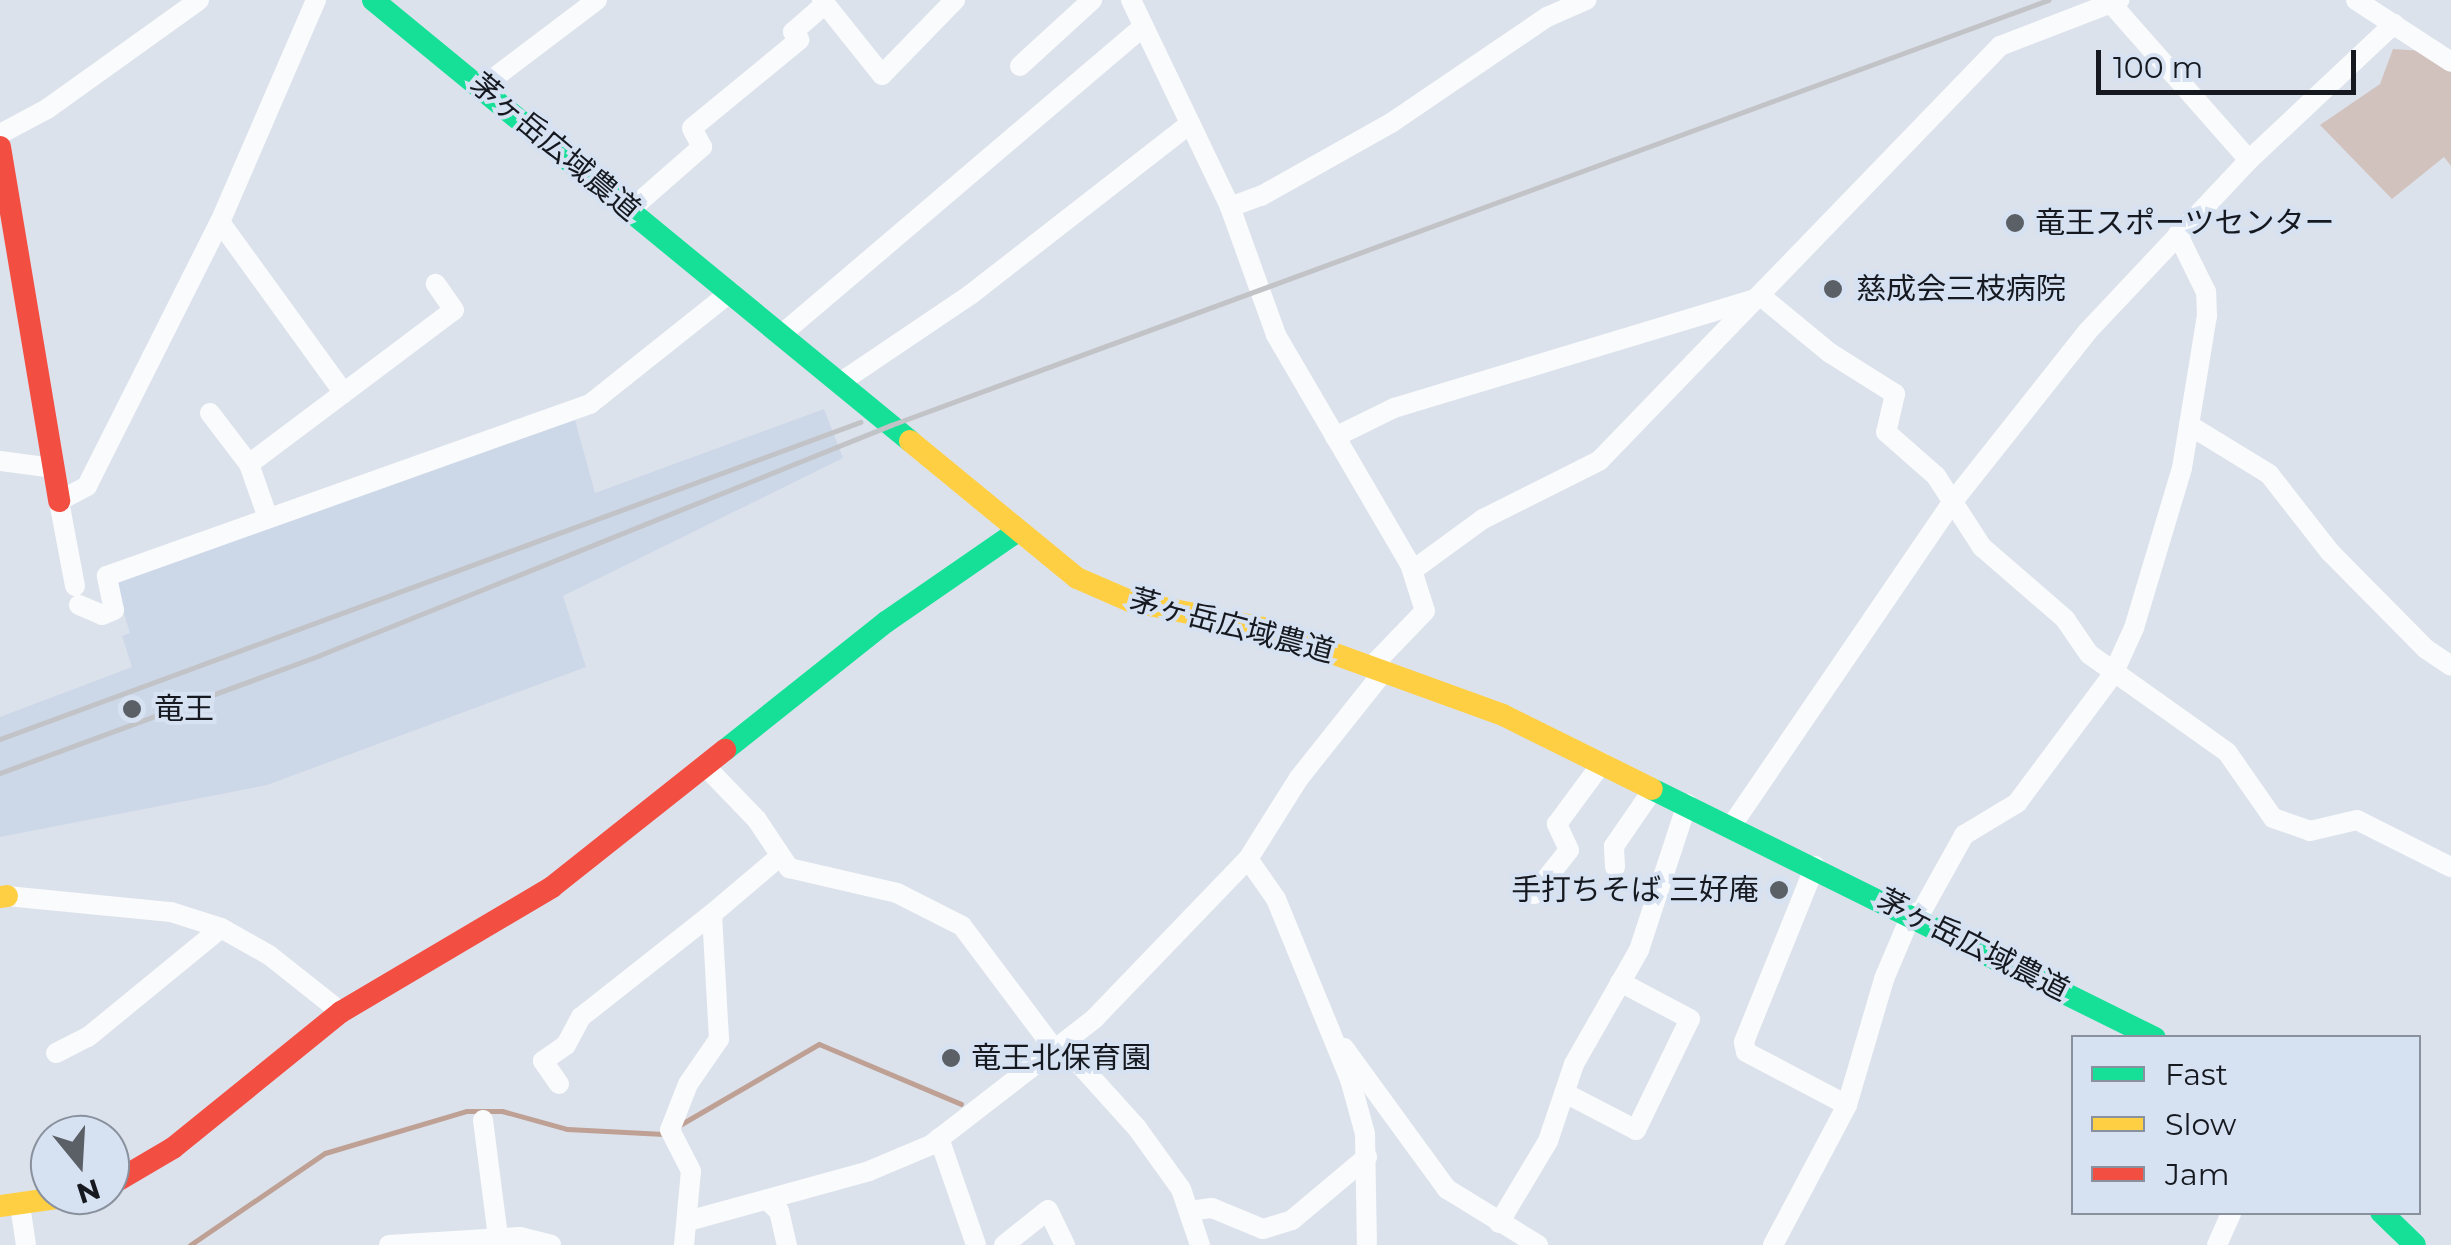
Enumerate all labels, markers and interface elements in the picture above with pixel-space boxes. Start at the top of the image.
scale bar [2101,30,2361,92]
text: 100 m [2113,49,2203,86]
street label: 茅ヶ岳広域農道 [463,66,647,228]
place label: 竜王スポーツセンター [2035,205,2335,241]
marker: 竜王スポーツセンター [2004,212,2026,234]
place label: 慈成会三枝病院 [1856,271,2066,307]
marker: 慈成会三枝病院 [1820,276,1846,302]
street label: 茅ヶ岳広域農道 [1126,581,1338,671]
place label: 竜王 [154,691,214,727]
marker: 竜王 [119,696,145,722]
place label: 手打ちそば 三好庵 [1511,872,1759,908]
marker: 手打ちそば 三好庵 [1768,879,1790,901]
street label: 茅ヶ岳広域農道 [1871,881,2075,1009]
legend [2071,1035,2421,1215]
place label: 竜王北保育園 [971,1040,1151,1076]
marker: 竜王北保育園 [940,1047,962,1069]
text: Fast [2165,1056,2228,1093]
text: Slow [2165,1106,2236,1143]
north arrow [30,1115,130,1215]
text: Jam [2165,1156,2230,1193]
text: N [73,1172,105,1211]

